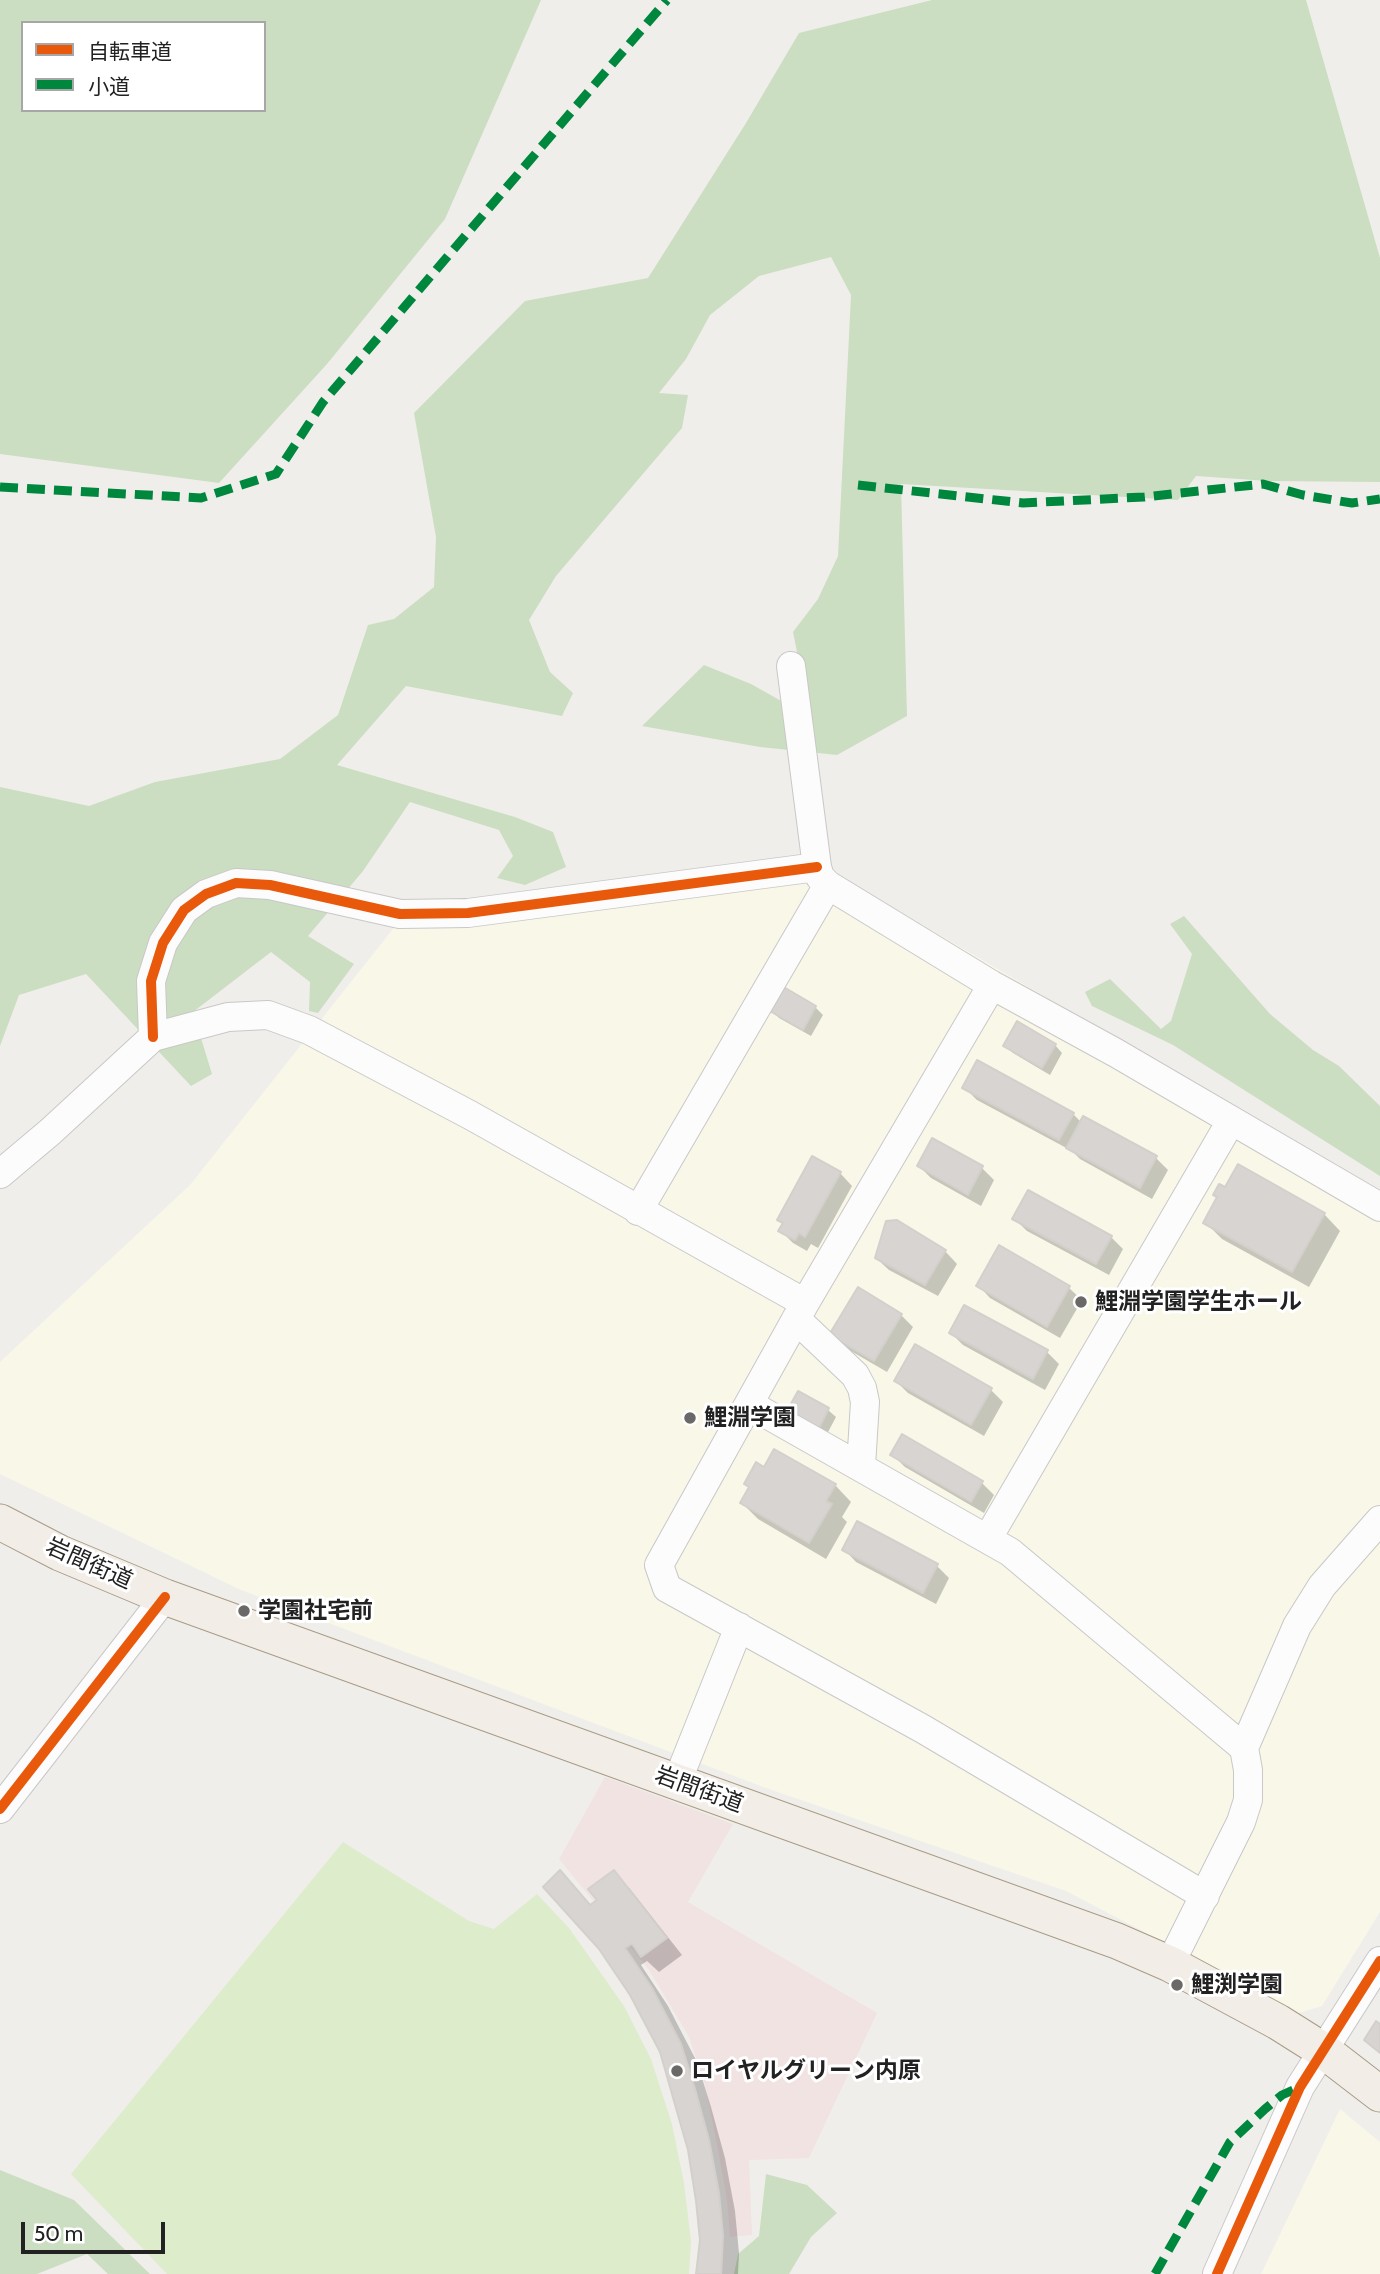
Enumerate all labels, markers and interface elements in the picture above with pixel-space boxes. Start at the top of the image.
legend [21,21,266,112]
text: 自転車道 [88,39,172,64]
text: 小道 [88,74,130,99]
place label: 鯉淵学園学生ホール [1095,1288,1302,1316]
marker: 鯉淵学園学生ホール [1073,1294,1089,1310]
place label: 鯉淵学園 [704,1404,796,1432]
marker: 鯉淵学園 [682,1410,698,1426]
street label: 岩間街道 [41,1533,137,1595]
place label: 学園社宅前 [258,1597,373,1625]
marker: 学園社宅前 [236,1603,252,1619]
street label: 岩間街道 [651,1761,747,1819]
place label: 鯉渕学園 [1191,1971,1283,1999]
marker: 鯉渕学園 [1169,1977,1185,1993]
place label: ロイヤルグリーン内原 [691,2057,921,2085]
marker: ロイヤルグリーン内原 [669,2063,685,2079]
scale bar [24,2208,168,2252]
text: 50 m [34,2221,83,2246]

